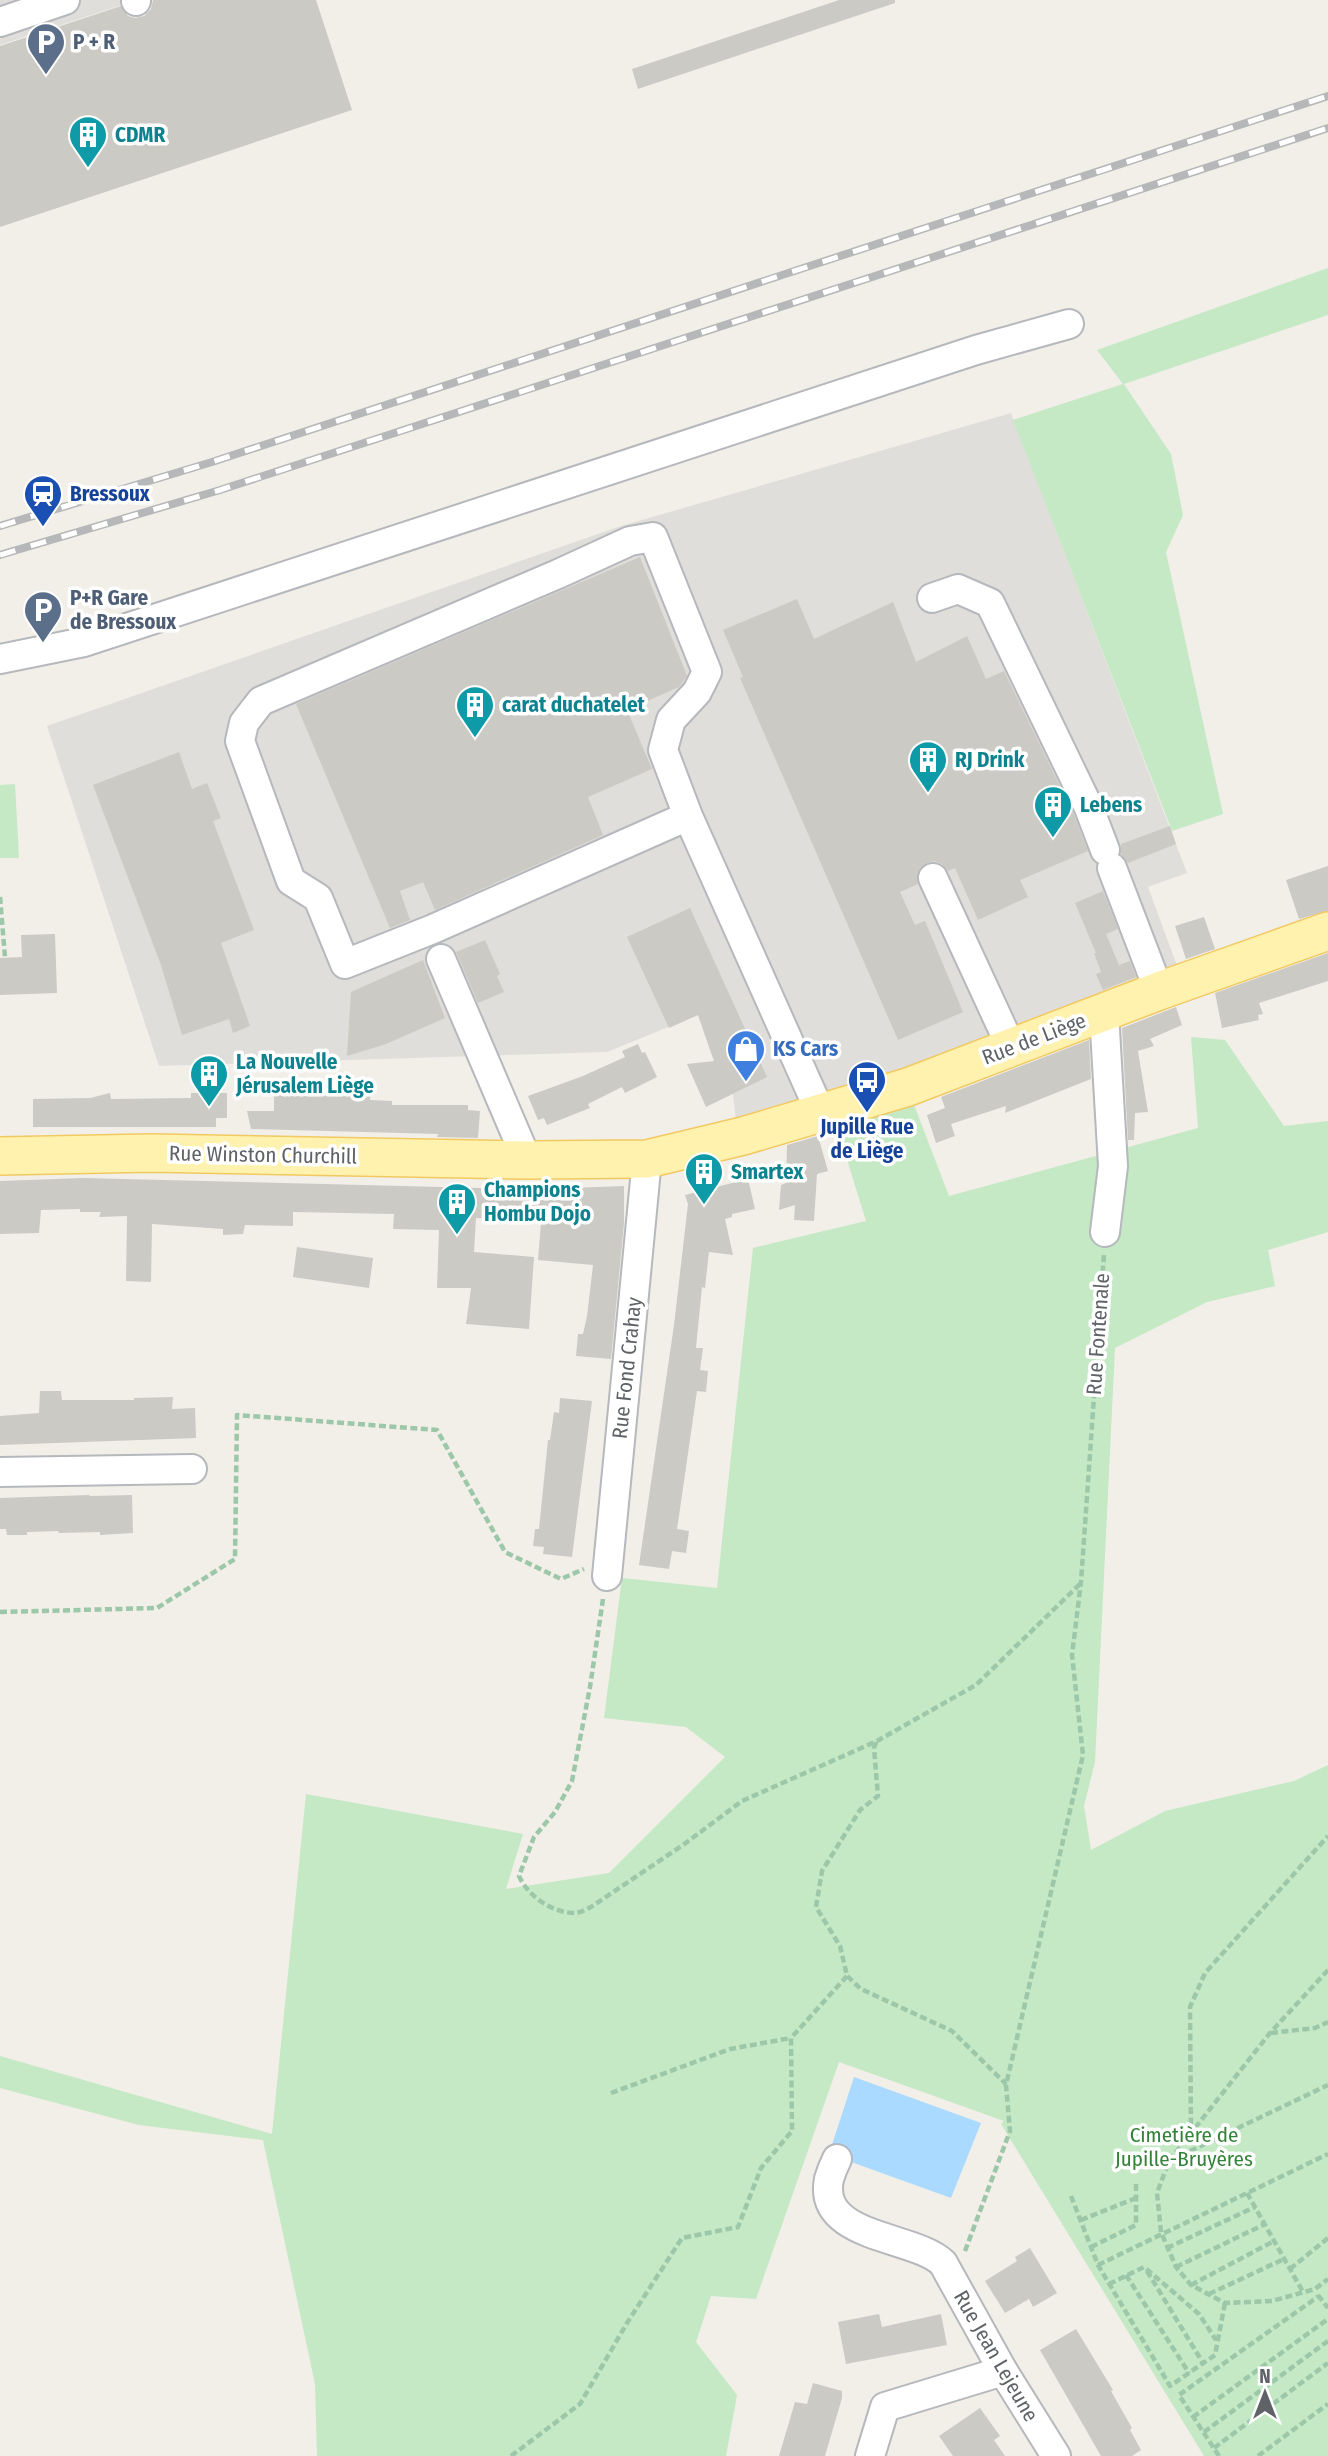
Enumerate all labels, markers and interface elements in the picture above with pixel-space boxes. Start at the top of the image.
parking icon: P + R [25,21,67,76]
place label: P + R [73,29,115,55]
building icon: CDMR [67,114,109,169]
place label: CDMR [115,122,165,148]
station icon: Bressoux [22,473,64,528]
place label: Bressoux [70,481,151,507]
place label: P+R Gare de Bressoux [70,585,177,635]
parking icon: P+R Gare de Bressoux [22,589,64,644]
building icon: carat duchatelet [454,684,496,739]
place label: carat duchatelet [502,692,646,718]
building icon: RJ Drink [907,739,949,794]
place label: RJ Drink [955,747,1025,773]
building icon: Lebens [1032,784,1074,839]
place label: Lebens [1080,792,1142,818]
street label: Rue de Liège [978,1007,1090,1071]
shop icon: KS Cars [725,1028,767,1083]
place label: KS Cars [773,1036,838,1062]
place label: La Nouvelle Jérusalem Liège [235,1049,374,1099]
building icon: La Nouvelle Jérusalem Liège [188,1053,230,1108]
bus stop icon: Jupille Rue de Liège [846,1059,888,1114]
place label: Jupille Rue de Liège [819,1114,914,1164]
street label: Rue Winston Churchill [169,1140,358,1170]
building icon: Smartex [683,1151,725,1206]
place label: Smartex [731,1159,804,1185]
place label: Champions Hombu Dojo [484,1177,591,1227]
building icon: Champions Hombu Dojo [436,1181,478,1236]
street label: Rue Fontenale [1081,1272,1115,1396]
street label: Rue Fond Crahay [607,1295,647,1440]
park label: Cimetière de Jupille-Bruyères [1115,2122,1253,2172]
street label: Rue Jean Lejeune [948,2286,1044,2426]
north arrow [1230,2358,1300,2428]
text: N [1259,2365,1271,2388]

